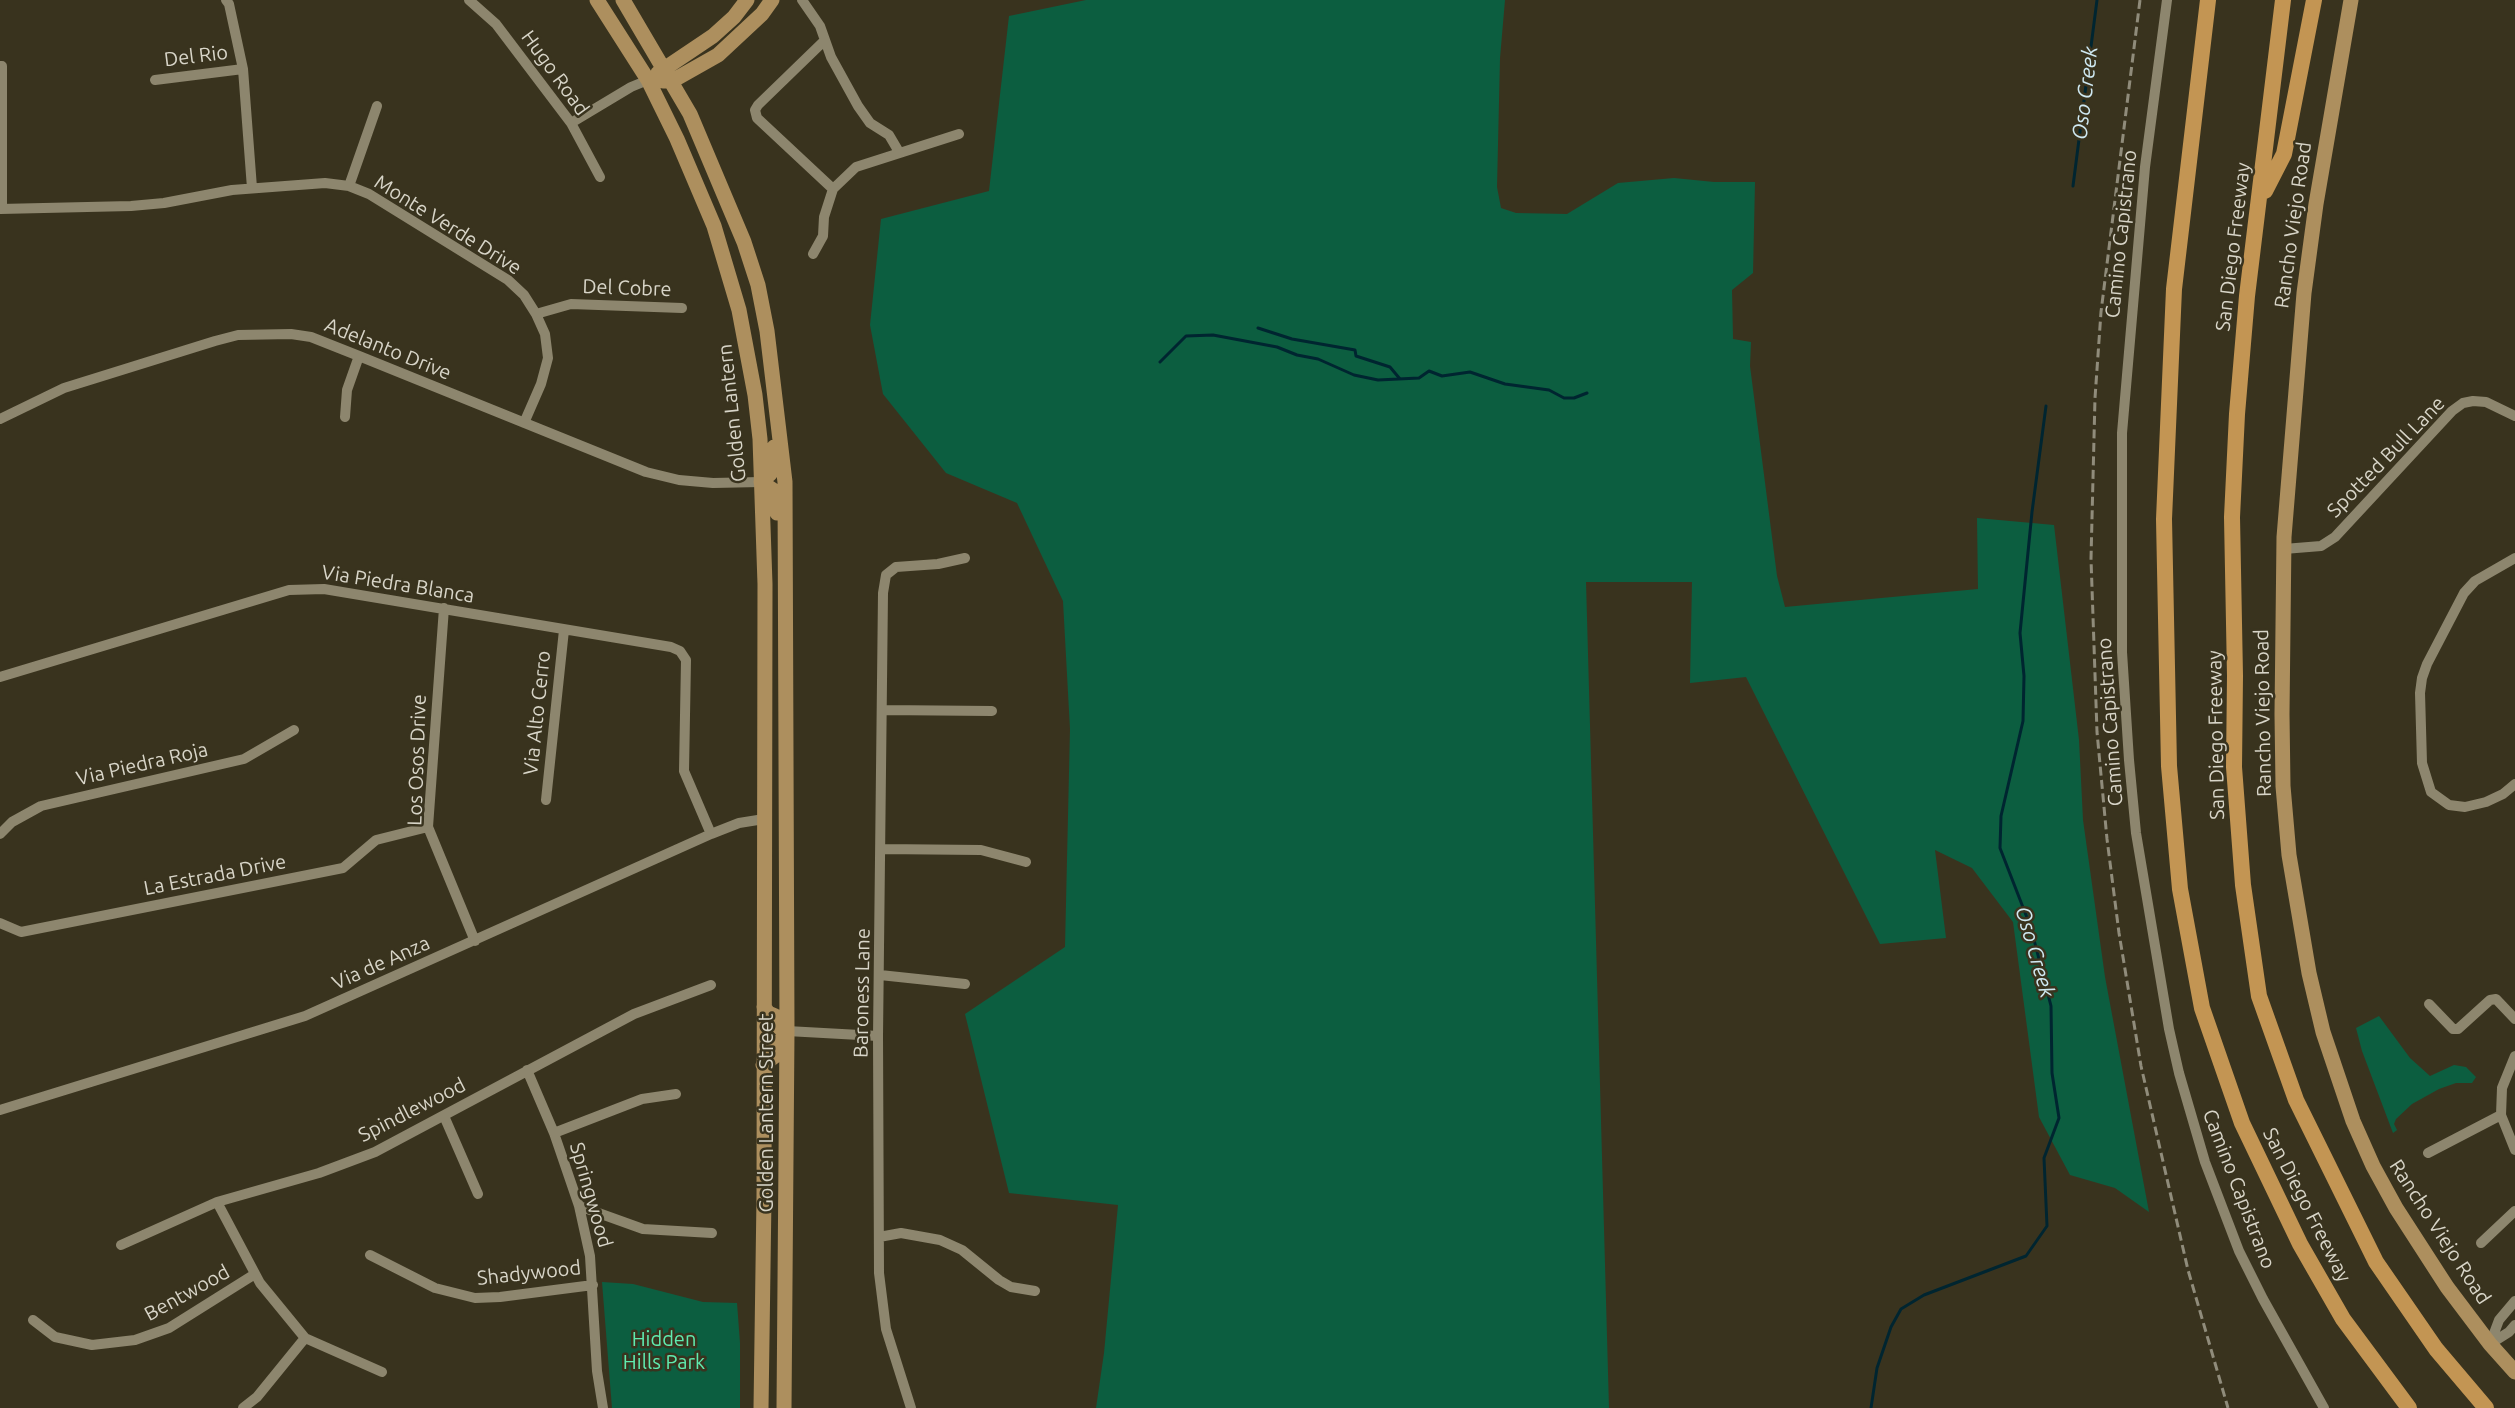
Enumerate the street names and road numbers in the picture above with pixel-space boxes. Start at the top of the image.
street label: Hugo Road [516,26,594,120]
street label: Del Rio [163,40,229,72]
street label: Rancho Viejo Road [2269,140,2317,310]
street label: Camino Capistrano [2100,149,2142,319]
street label: San Diego Freeway [2211,161,2255,333]
street label: Monte Verde Drive [370,170,526,280]
street label: Del Cobre [582,274,672,302]
street label: Adelanto Drive [321,313,455,385]
street label: Golden Lantern [713,343,751,483]
street label: Spotted Bull Lane [2322,391,2450,523]
street label: Via Piedra Blanca [320,560,476,608]
street label: Rancho Viejo Road [2250,629,2276,797]
street label: Camino Capistrano [2092,637,2128,807]
street label: Via Alto Cerro [519,649,555,777]
street label: San Diego Freeway [2203,650,2229,820]
street label: Los Osos Drive [403,694,431,826]
street label: Via Piedra Roja [74,737,210,791]
street label: La Estrada Drive [142,849,288,901]
street label: Baroness Lane [849,928,875,1058]
street label: Via de Anza [329,931,433,995]
street label: Golden Lantern Street [754,1013,778,1213]
street label: Spindlewood [354,1073,470,1147]
street label: Camino Capistrano [2198,1106,2280,1272]
street label: San Diego Freeway [2258,1124,2356,1286]
street label: Springwood [565,1140,617,1250]
street label: Rancho Viejo Road [2384,1155,2496,1309]
street label: Shadywood [476,1256,582,1290]
street label: Bentwood [140,1260,234,1326]

